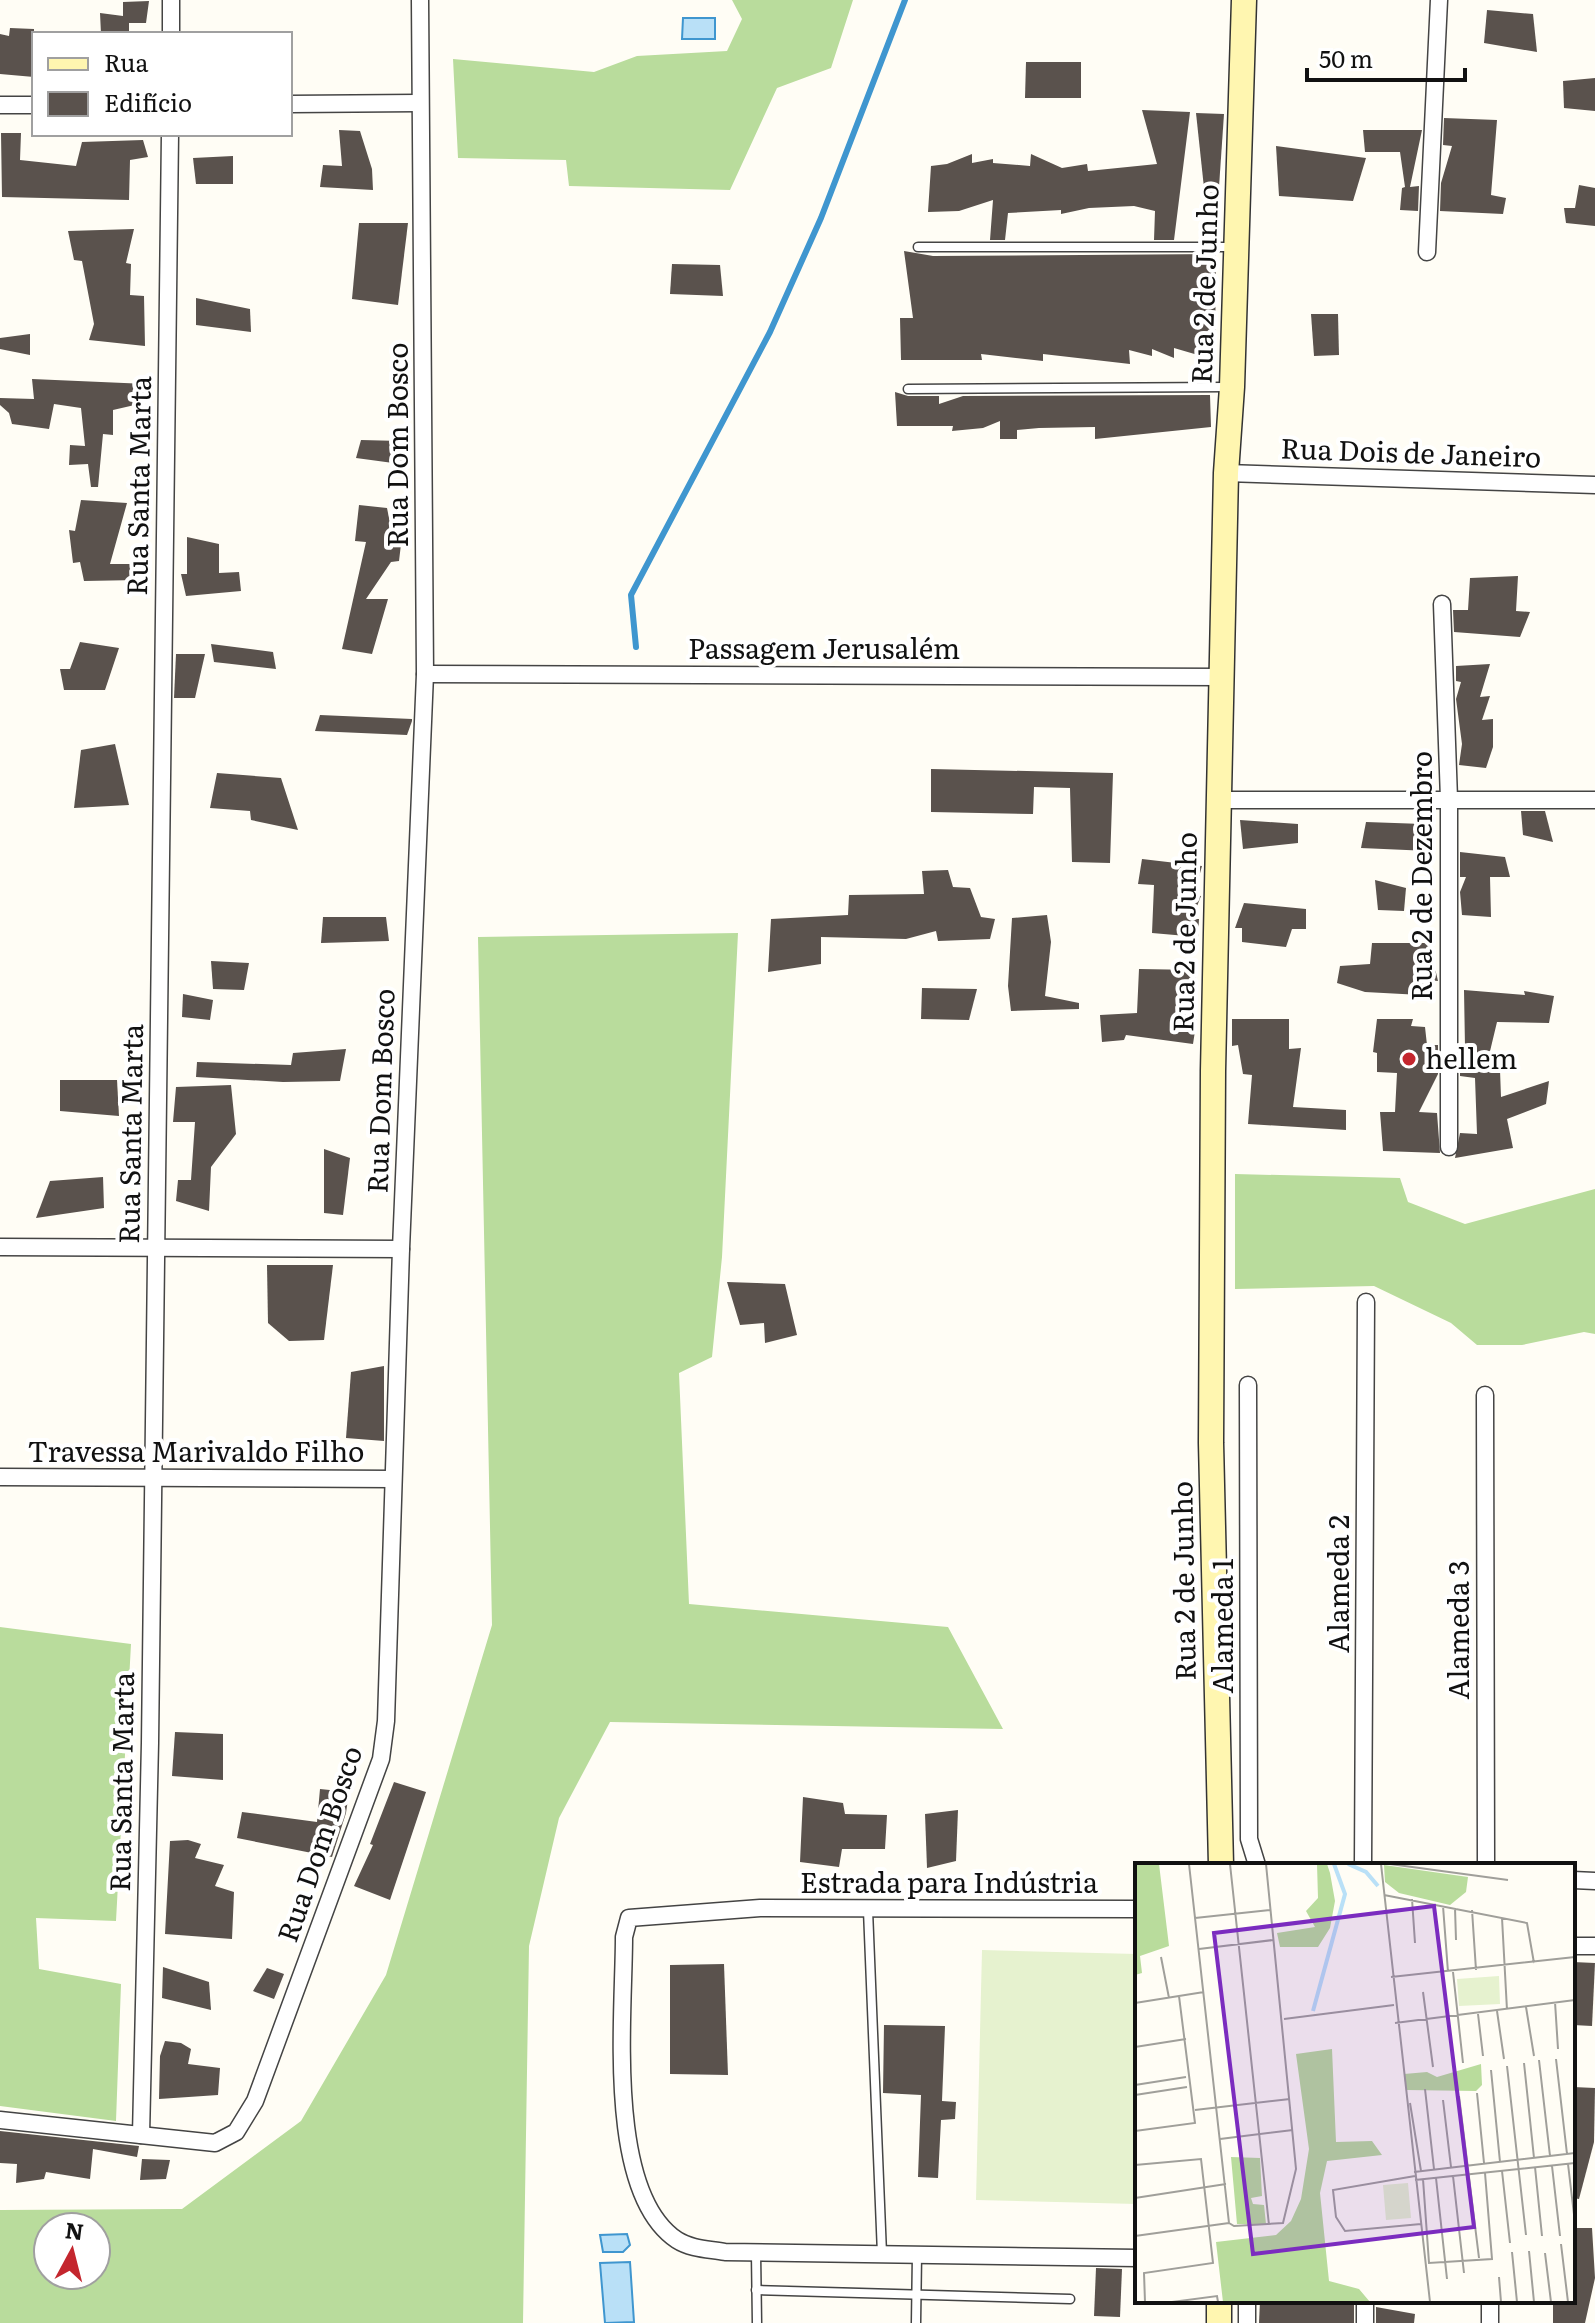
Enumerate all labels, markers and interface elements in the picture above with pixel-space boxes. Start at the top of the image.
legend [32,32,292,136]
scale bar [1307,32,1465,82]
text: 50 m [1319,40,1373,75]
text: Rua [104,44,149,79]
text: Edifício [104,84,192,119]
street label: Rua 2 de Junho [1179,183,1227,385]
street label: Rua Dom Bosco [375,342,417,548]
street label: Rua Santa Marta [114,376,160,596]
street label: Rua Dois de Janeiro [1280,425,1542,477]
street label: Passagem Jerusalém [688,626,960,668]
street label: Rua 2 de Dezembro [1399,751,1441,1001]
street label: Rua 2 de Junho [1160,832,1206,1032]
street label: Rua Dom Bosco [354,988,404,1194]
street label: Rua Santa Marta [106,1024,152,1244]
place label: hellem [1425,1036,1517,1078]
marker: hellem [1400,1050,1418,1068]
street label: Travessa Marivaldo Filho [27,1429,365,1471]
street label: Rua 2 de Junho [1159,1481,1205,1681]
street label: Alameda 2 [1316,1515,1358,1653]
street label: Alameda 1 [1200,1558,1242,1694]
street label: Alameda 3 [1436,1560,1478,1700]
street label: Rua Santa Marta [97,1672,143,1892]
street label: Rua Dom Bosco [265,1740,371,1947]
street label: Estrada para Indústria [800,1860,1098,1902]
inset map [1135,1863,1575,2303]
north arrow [32,2211,112,2291]
text: N [63,2212,86,2247]

